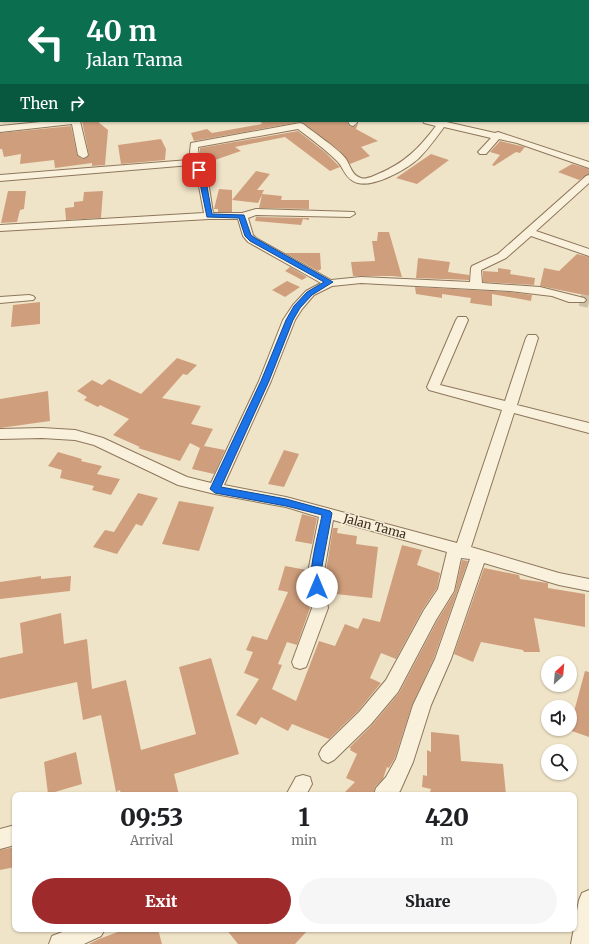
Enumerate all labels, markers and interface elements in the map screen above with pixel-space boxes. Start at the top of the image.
text: 40 m [86,13,157,49]
icon: left [20,16,72,68]
text: Jalan Tama [86,48,183,71]
icon: right [66,92,88,114]
text: Then [20,94,58,113]
pin [182,153,216,187]
icon: arrive [188,159,210,181]
street label: Jalan Tama [341,510,409,542]
position arrow [296,566,338,608]
north arrow [541,656,577,692]
map controls [541,656,577,780]
button: sound [541,700,577,736]
button: search [541,744,577,780]
text: 09:53 [120,802,183,833]
text: 1 [298,802,310,833]
text: 420 [425,802,469,833]
text: Arrival [130,832,173,849]
text: min [291,832,317,849]
text: m [440,832,453,849]
button: Exit [32,878,291,924]
button: Share [299,878,557,924]

